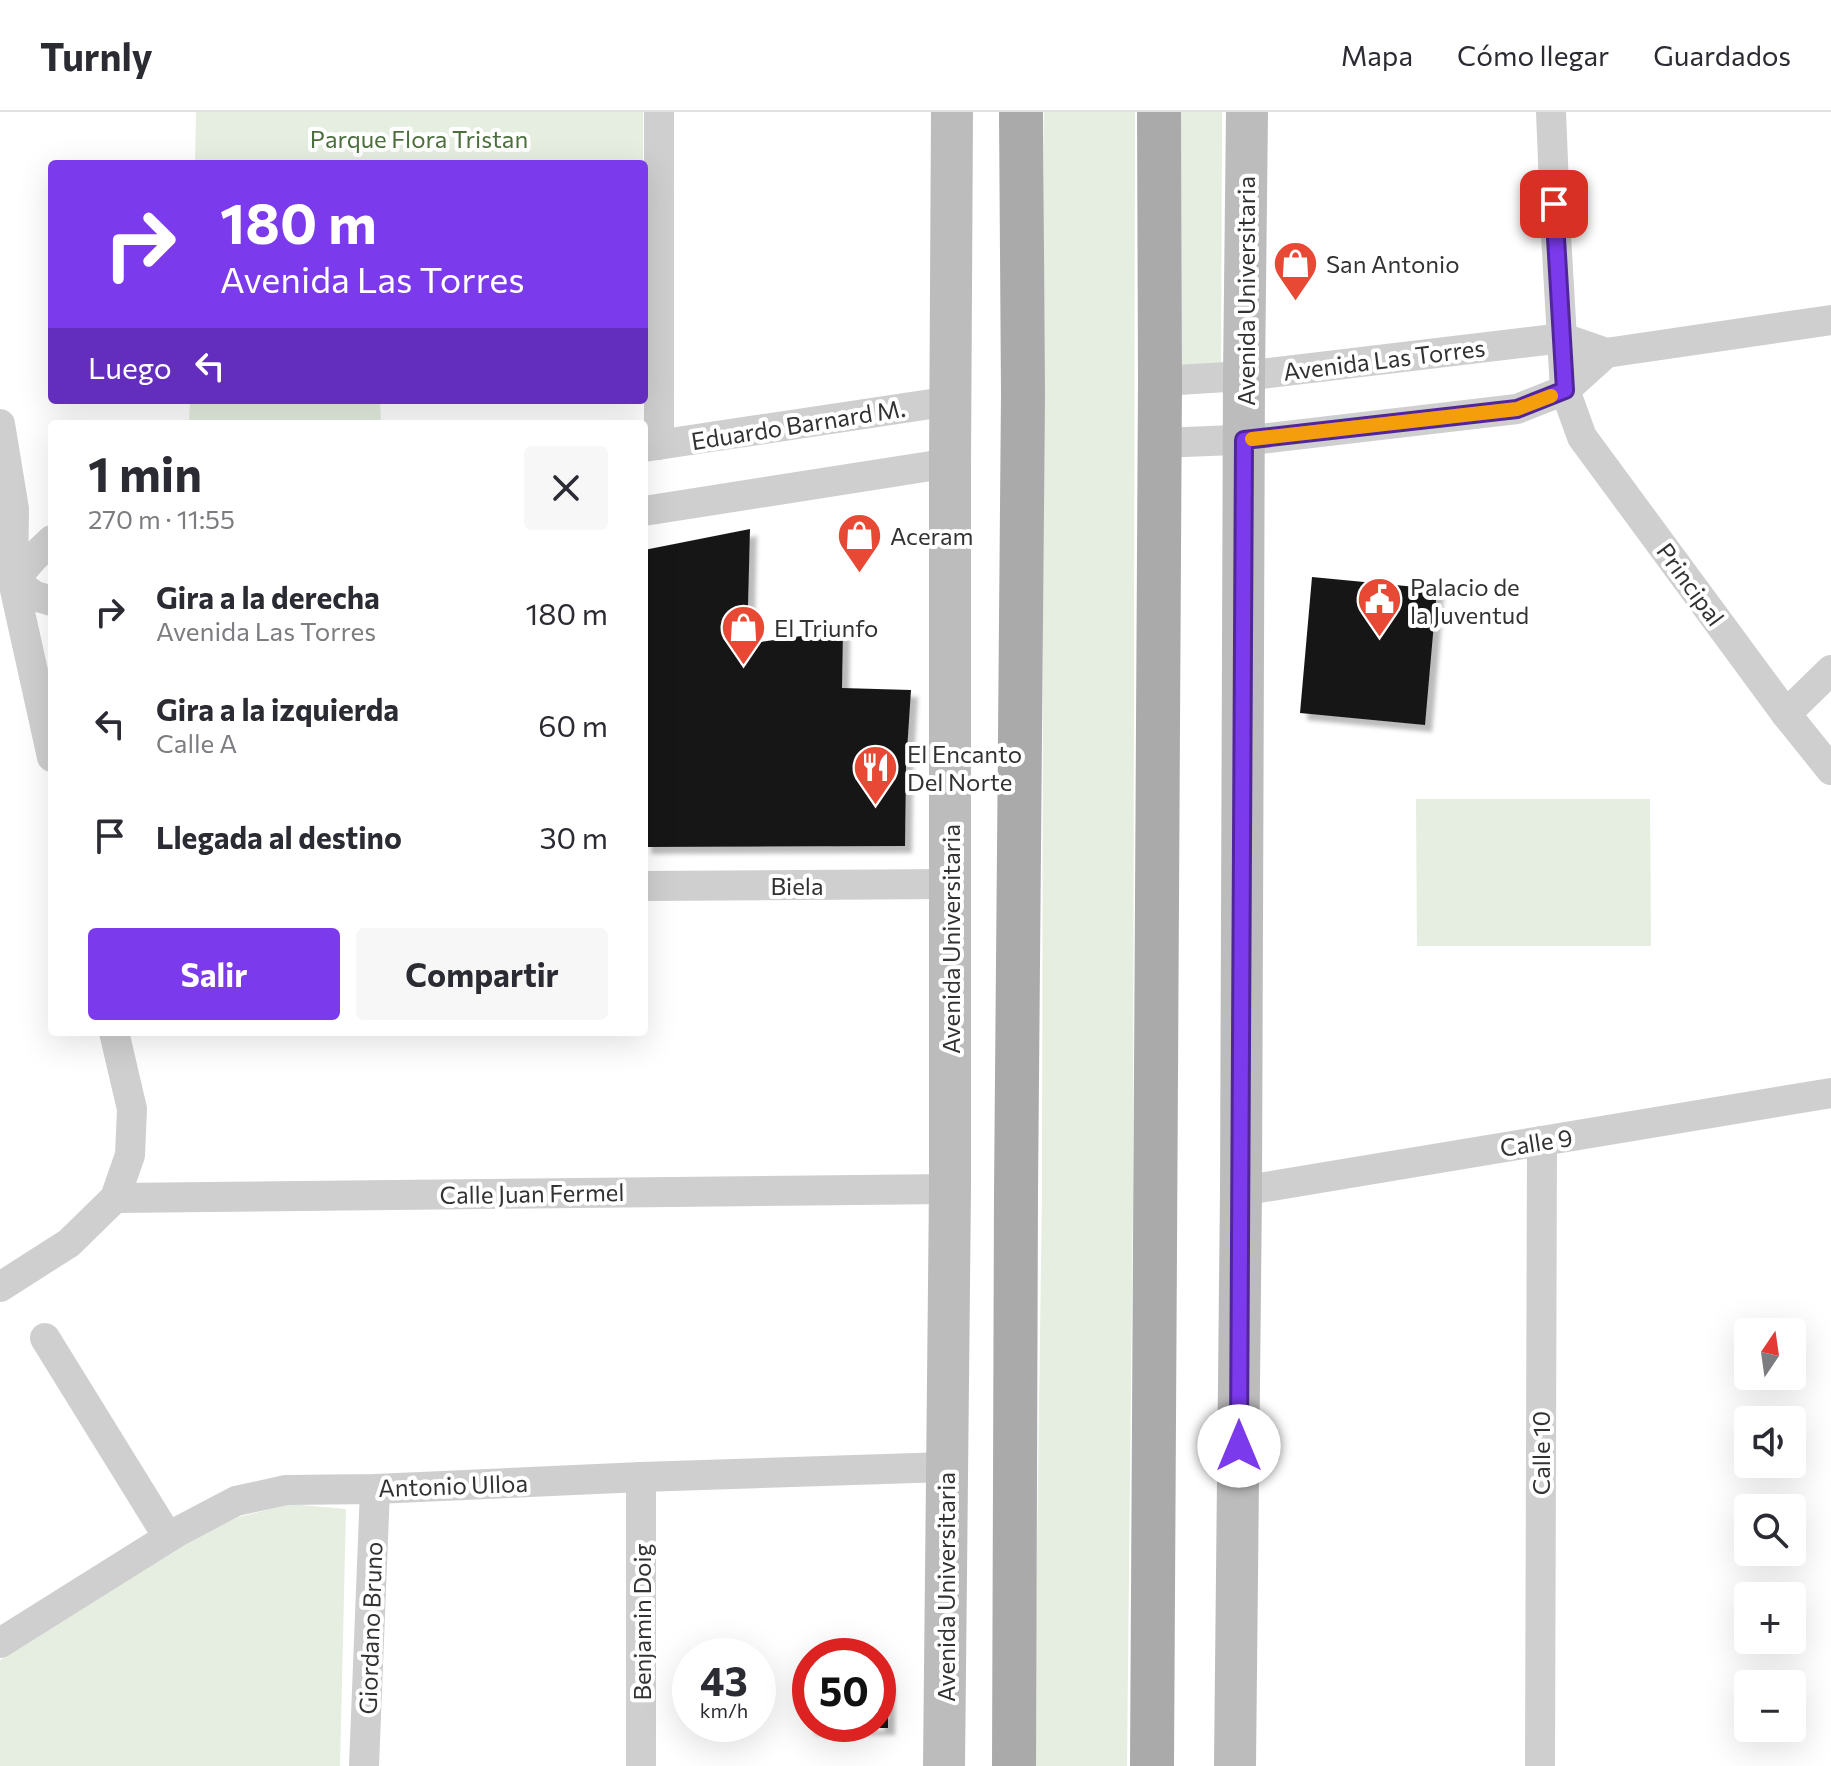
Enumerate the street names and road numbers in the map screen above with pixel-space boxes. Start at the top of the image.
street label: Avenida Universitaria [1231,176,1260,406]
street label: Avenida Las Torres [1281,332,1487,386]
street label: Eduardo Barnard M. [689,393,907,455]
street label: Principal [1651,537,1731,631]
street label: Avenida Universitaria [936,824,965,1054]
street label: Biela [771,871,823,900]
street label: Calle 9 [1498,1122,1574,1162]
street label: Calle Juan Fermel [439,1177,625,1209]
street label: Calle 10 [1526,1411,1555,1495]
street label: Antonio Ulloa [378,1468,528,1502]
street label: Avenida Universitaria [931,1472,960,1702]
street label: Giordano Bruno [352,1541,388,1715]
street label: Benjamin Doig [627,1543,656,1701]

